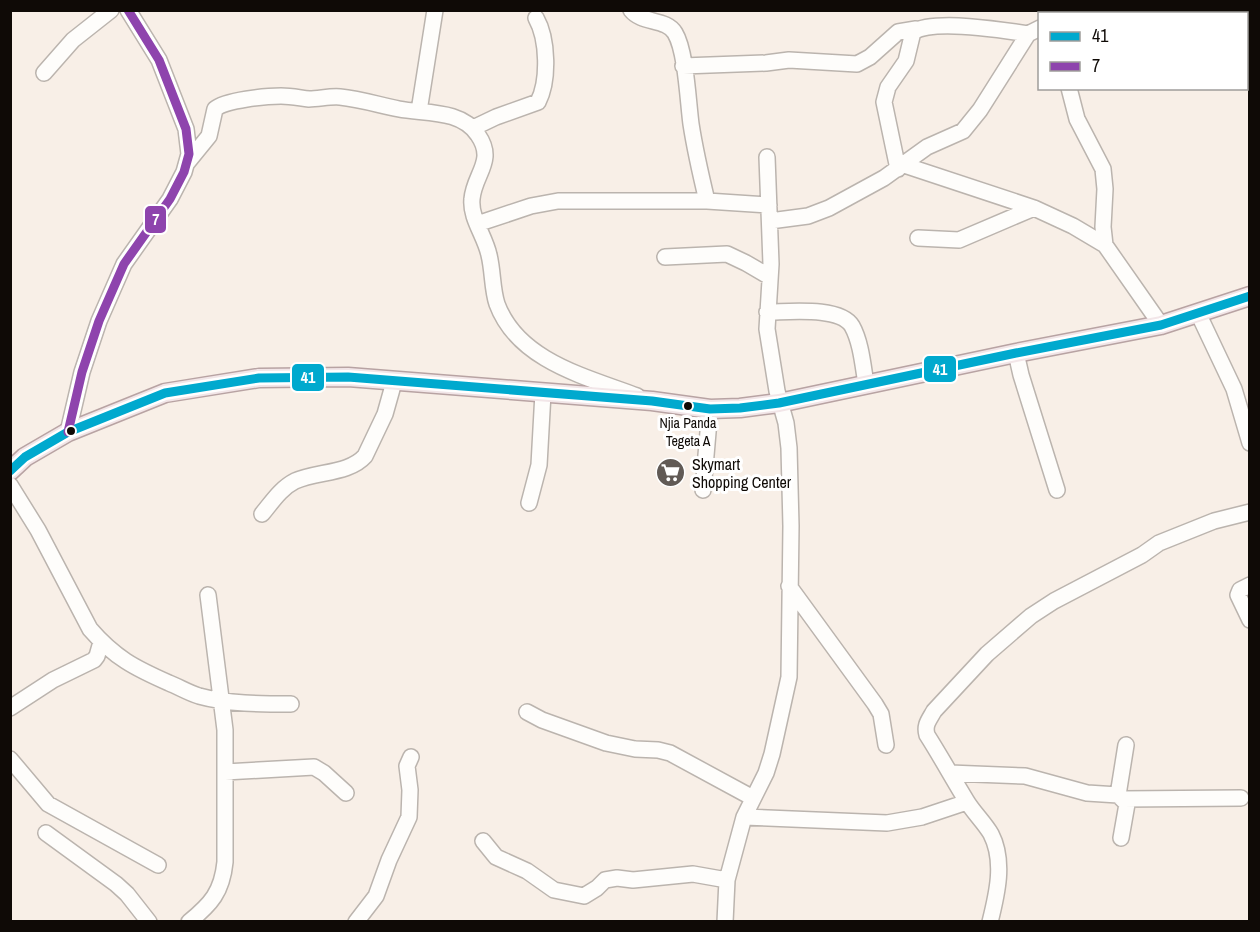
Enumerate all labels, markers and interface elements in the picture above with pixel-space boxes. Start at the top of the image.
legend [1038,12,1248,90]
text: 41 [1092,23,1109,48]
text: 7 [1092,53,1100,78]
line badge: 7 [144,205,167,234]
text: 7 [152,208,160,230]
line badge: 41 [923,355,957,383]
text: 41 [933,358,948,380]
line badge: 41 [291,363,325,392]
text: 41 [301,366,316,388]
marker: Njia Panda Tegeta A [682,400,694,412]
place label: Njia Panda Tegeta A [660,414,717,450]
unlabelled marker [65,425,77,437]
place label: Skymart Shopping Center [692,453,792,493]
supermarket icon: Skymart Shopping Center [655,457,687,489]

